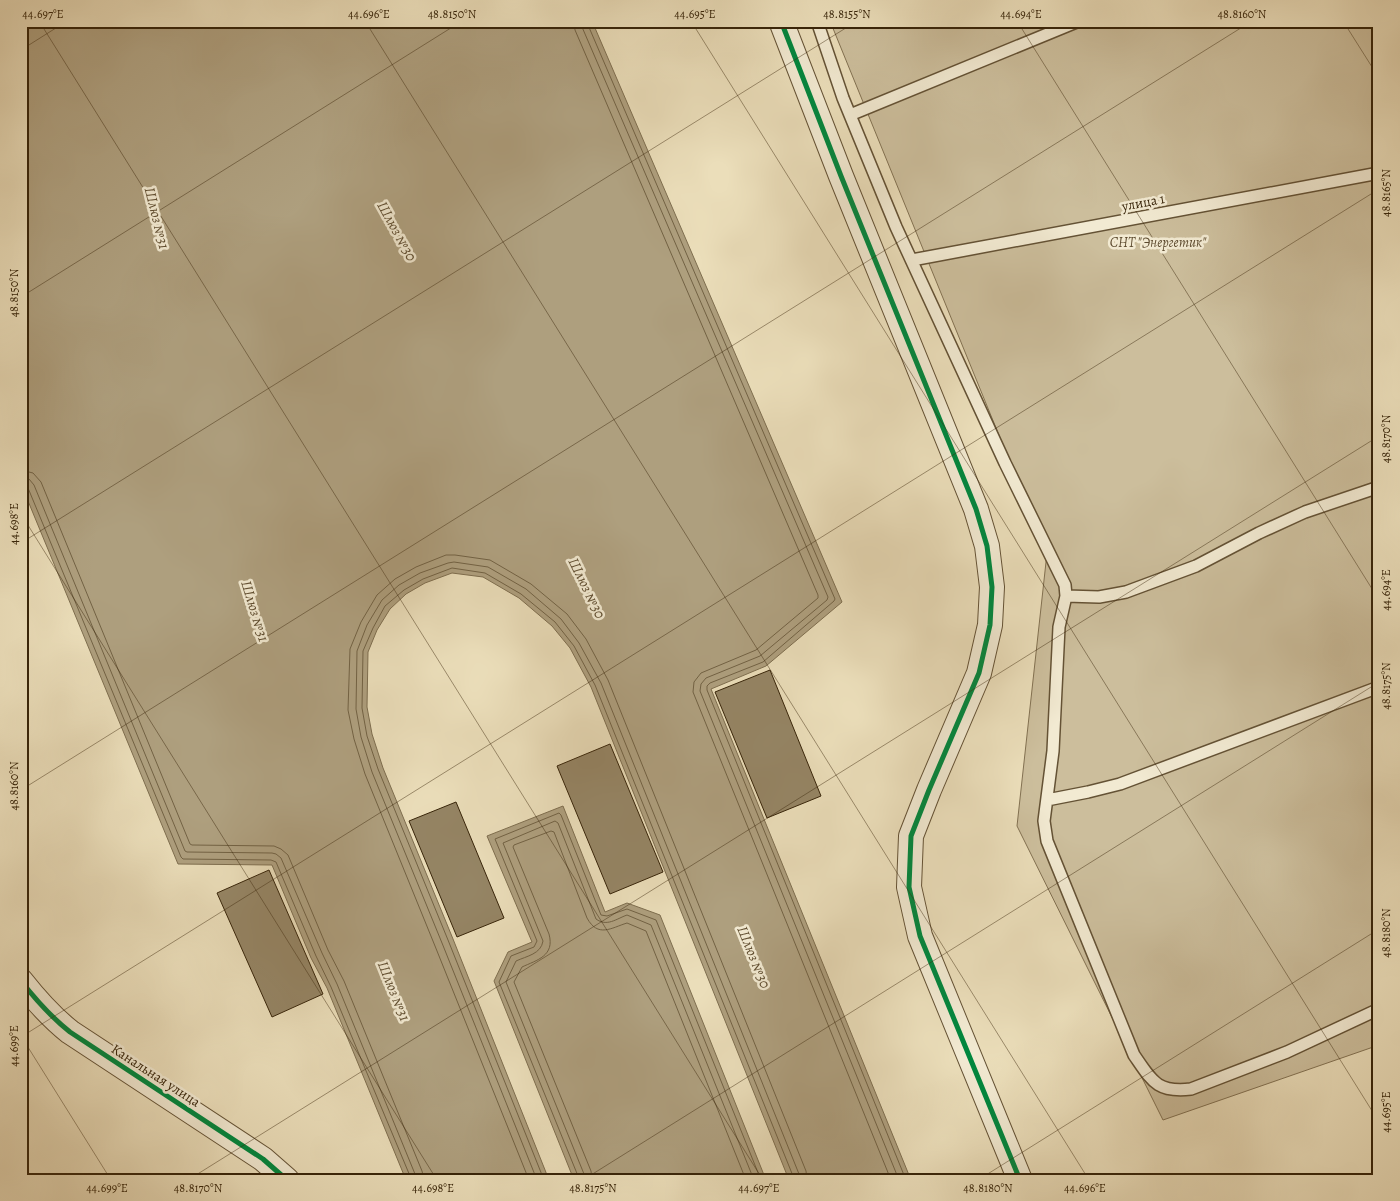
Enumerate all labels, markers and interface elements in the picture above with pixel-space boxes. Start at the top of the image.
text: 44.697°E [22,6,64,22]
text: 44.696°E [348,6,390,22]
text: 48.8150°N [428,6,477,22]
text: 44.695°E [674,6,716,22]
text: 48.8155°N [823,6,871,22]
text: 44.694°E [1000,6,1042,22]
text: 48.8160°N [1217,6,1267,22]
text: 48.8165°N [1378,169,1394,217]
water label: Шлюз №31 [140,185,174,251]
street label: улица 1 [1119,189,1166,216]
water label: Шлюз №30 [372,197,422,265]
park label: СНТ "Энергетик" [1110,233,1207,252]
text: 48.8150°N [6,268,22,317]
text: 48.8170°N [1378,414,1394,463]
text: 44.698°E [6,503,22,545]
water label: Шлюз №30 [564,554,611,622]
text: 44.694°E [1378,569,1394,611]
water label: Шлюз №31 [236,578,274,644]
text: 48.8175°N [1378,662,1394,710]
text: 48.8160°N [6,761,22,811]
text: 48.8180°N [1378,908,1394,958]
water label: Шлюз №30 [732,923,776,992]
water label: Шлюз №31 [373,958,415,1024]
text: 44.699°E [6,1025,22,1067]
street label: Канальная улица [107,1039,204,1112]
text: 44.695°E [1378,1091,1394,1133]
text: 44.699°E [86,1180,128,1196]
text: 48.8170°N [174,1180,223,1196]
text: 44.698°E [412,1180,454,1196]
text: 48.8175°N [569,1180,617,1196]
text: 44.697°E [738,1180,780,1196]
text: 48.8180°N [963,1180,1013,1196]
text: 44.696°E [1064,1180,1106,1196]

